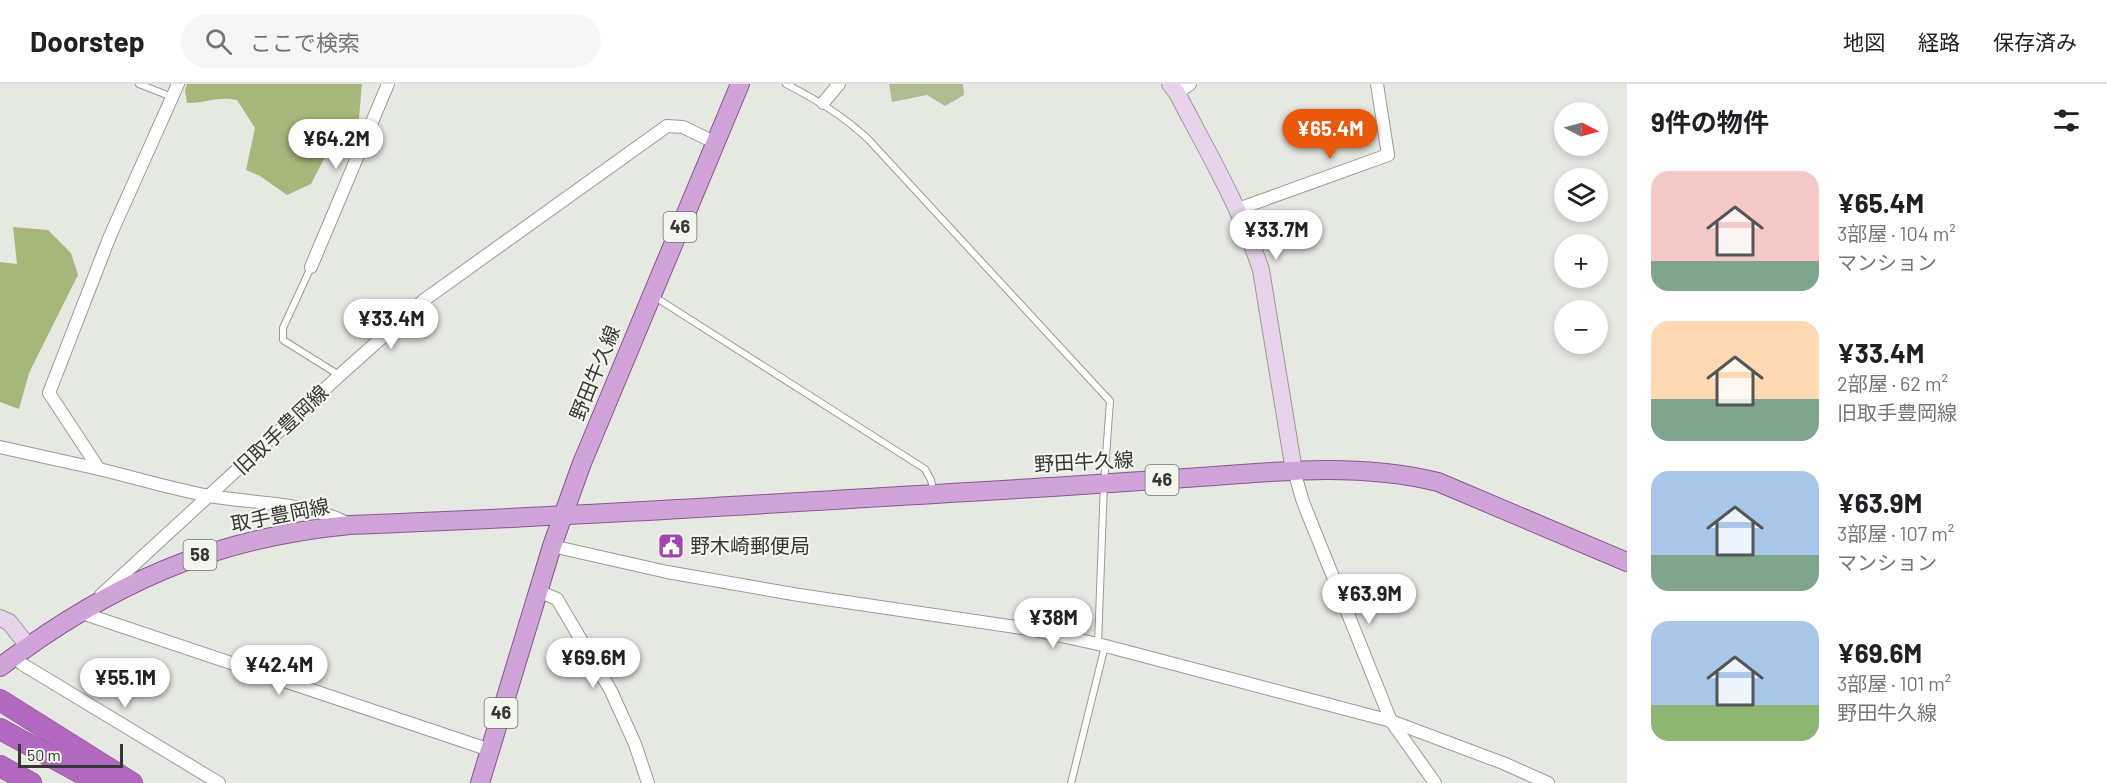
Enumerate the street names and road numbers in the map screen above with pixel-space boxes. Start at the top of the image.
road number: 46 [664,212,696,242]
street label: 野田牛久線 [564,322,624,423]
street label: 旧取手豊岡線 [228,380,332,479]
street label: 野田牛久線 [1033,446,1135,476]
road number: 46 [1146,465,1178,495]
street label: 取手豊岡線 [228,493,331,535]
road number: 58 [184,540,216,570]
road number: 46 [484,698,518,728]

